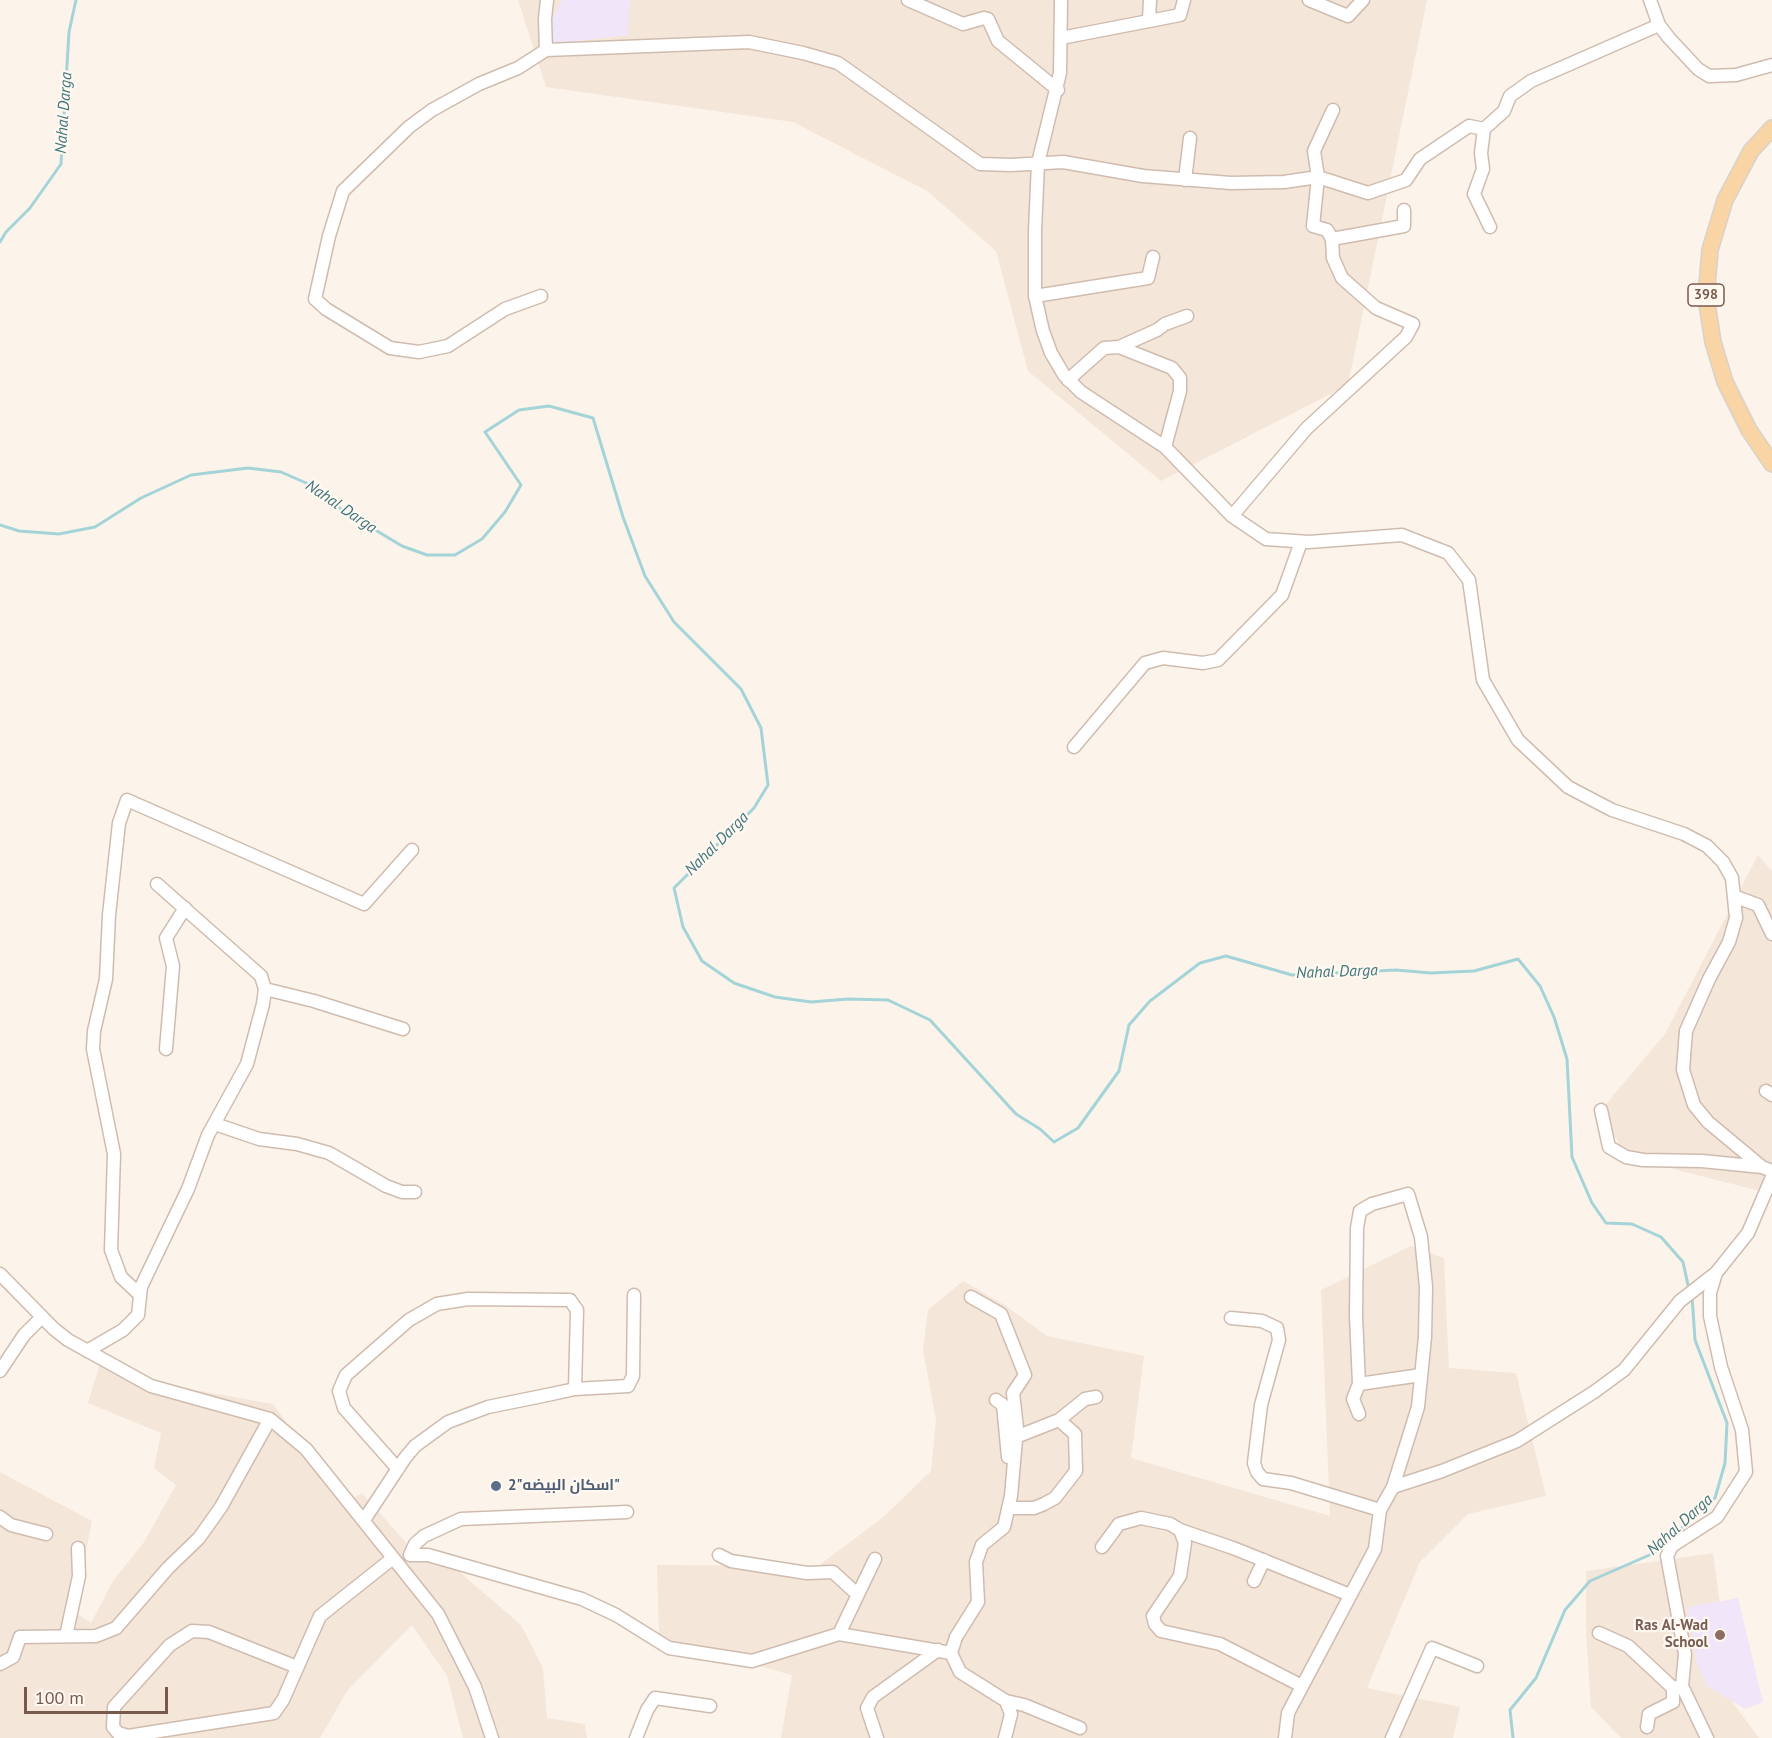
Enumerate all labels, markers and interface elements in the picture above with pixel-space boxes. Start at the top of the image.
water label: Nahal Darga [52,72,76,154]
road number: 398 [1688,284,1724,306]
water label: Nahal Darga [302,476,380,538]
water label: Nahal Darga [681,808,753,880]
water label: Nahal Darga [1296,961,1378,983]
place label: اسكان البيضه"2" [508,1477,620,1495]
marker: اسكان البيضه"2" [489,1479,503,1493]
water label: Nahal Darga [1643,1491,1717,1559]
place label: Ras Al-Wad School [1635,1617,1708,1652]
marker: Ras Al-Wad School [1713,1628,1727,1642]
scale bar [27,1675,171,1713]
text: 100 m [35,1686,84,1709]

